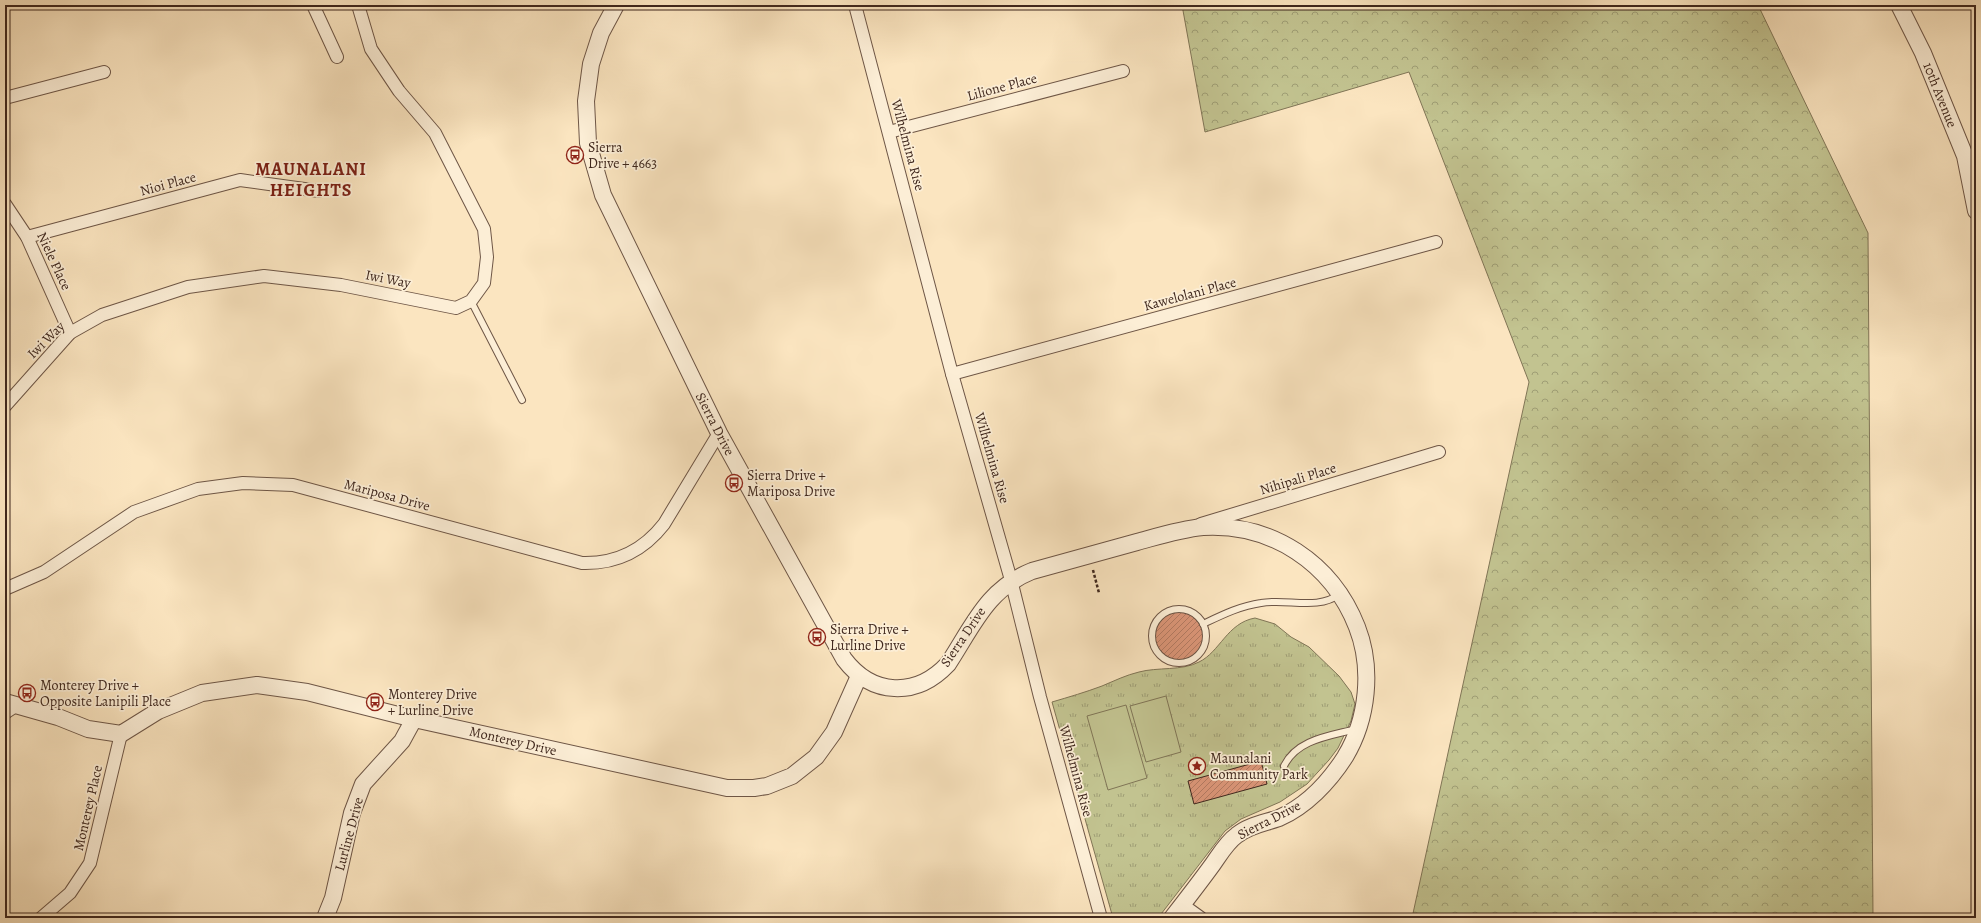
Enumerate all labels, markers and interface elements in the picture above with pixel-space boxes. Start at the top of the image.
street label: 10th Avenue [1918,60,1962,130]
street label: Lilione Place [965,69,1039,105]
street label: Wilhelmina Rise [886,96,929,193]
place label: Sierra Drive + 4663 [588,138,657,173]
bus stop icon: Sierra Drive + 4663 [565,145,585,165]
district label: MAUNALANI HEIGHTS [255,157,367,202]
street label: Nioi Place [138,167,198,201]
street label: Niele Place [32,229,76,293]
street label: Iwi Way [364,265,413,293]
street label: Kawelolani Place [1142,273,1238,315]
street label: Iwi Way [23,317,69,363]
street label: Sierra Drive [691,389,739,459]
street label: Wilhelmina Rise [970,409,1014,506]
street label: Nihipali Place [1257,458,1339,500]
place label: Sierra Drive + Mariposa Drive [747,466,835,501]
bus stop icon: Sierra Drive + Mariposa Drive [724,473,744,493]
street label: Mariposa Drive [342,474,432,516]
street label: Sierra Drive [936,603,990,671]
place label: Sierra Drive + Lurline Drive [830,620,909,655]
bus stop icon: Sierra Drive + Lurline Drive [807,627,827,647]
place label: Monterey Drive + Opposite Lanipili Place [40,676,171,711]
bus stop icon: Monterey Drive + Opposite Lanipili Place [17,683,37,703]
place label: Monterey Drive + Lurline Drive [388,685,477,720]
bus stop icon: Monterey Drive + Lurline Drive [365,692,385,712]
street label: Monterey Drive [467,722,559,760]
street label: Wilhelmina Rise [1054,722,1097,819]
place label: Maunalani Community Park [1210,749,1308,784]
place icon: Maunalani Community Park [1187,756,1207,776]
street label: Monterey Place [69,763,107,853]
street label: Lurline Drive [330,795,368,873]
street label: Sierra Drive [1234,796,1304,844]

